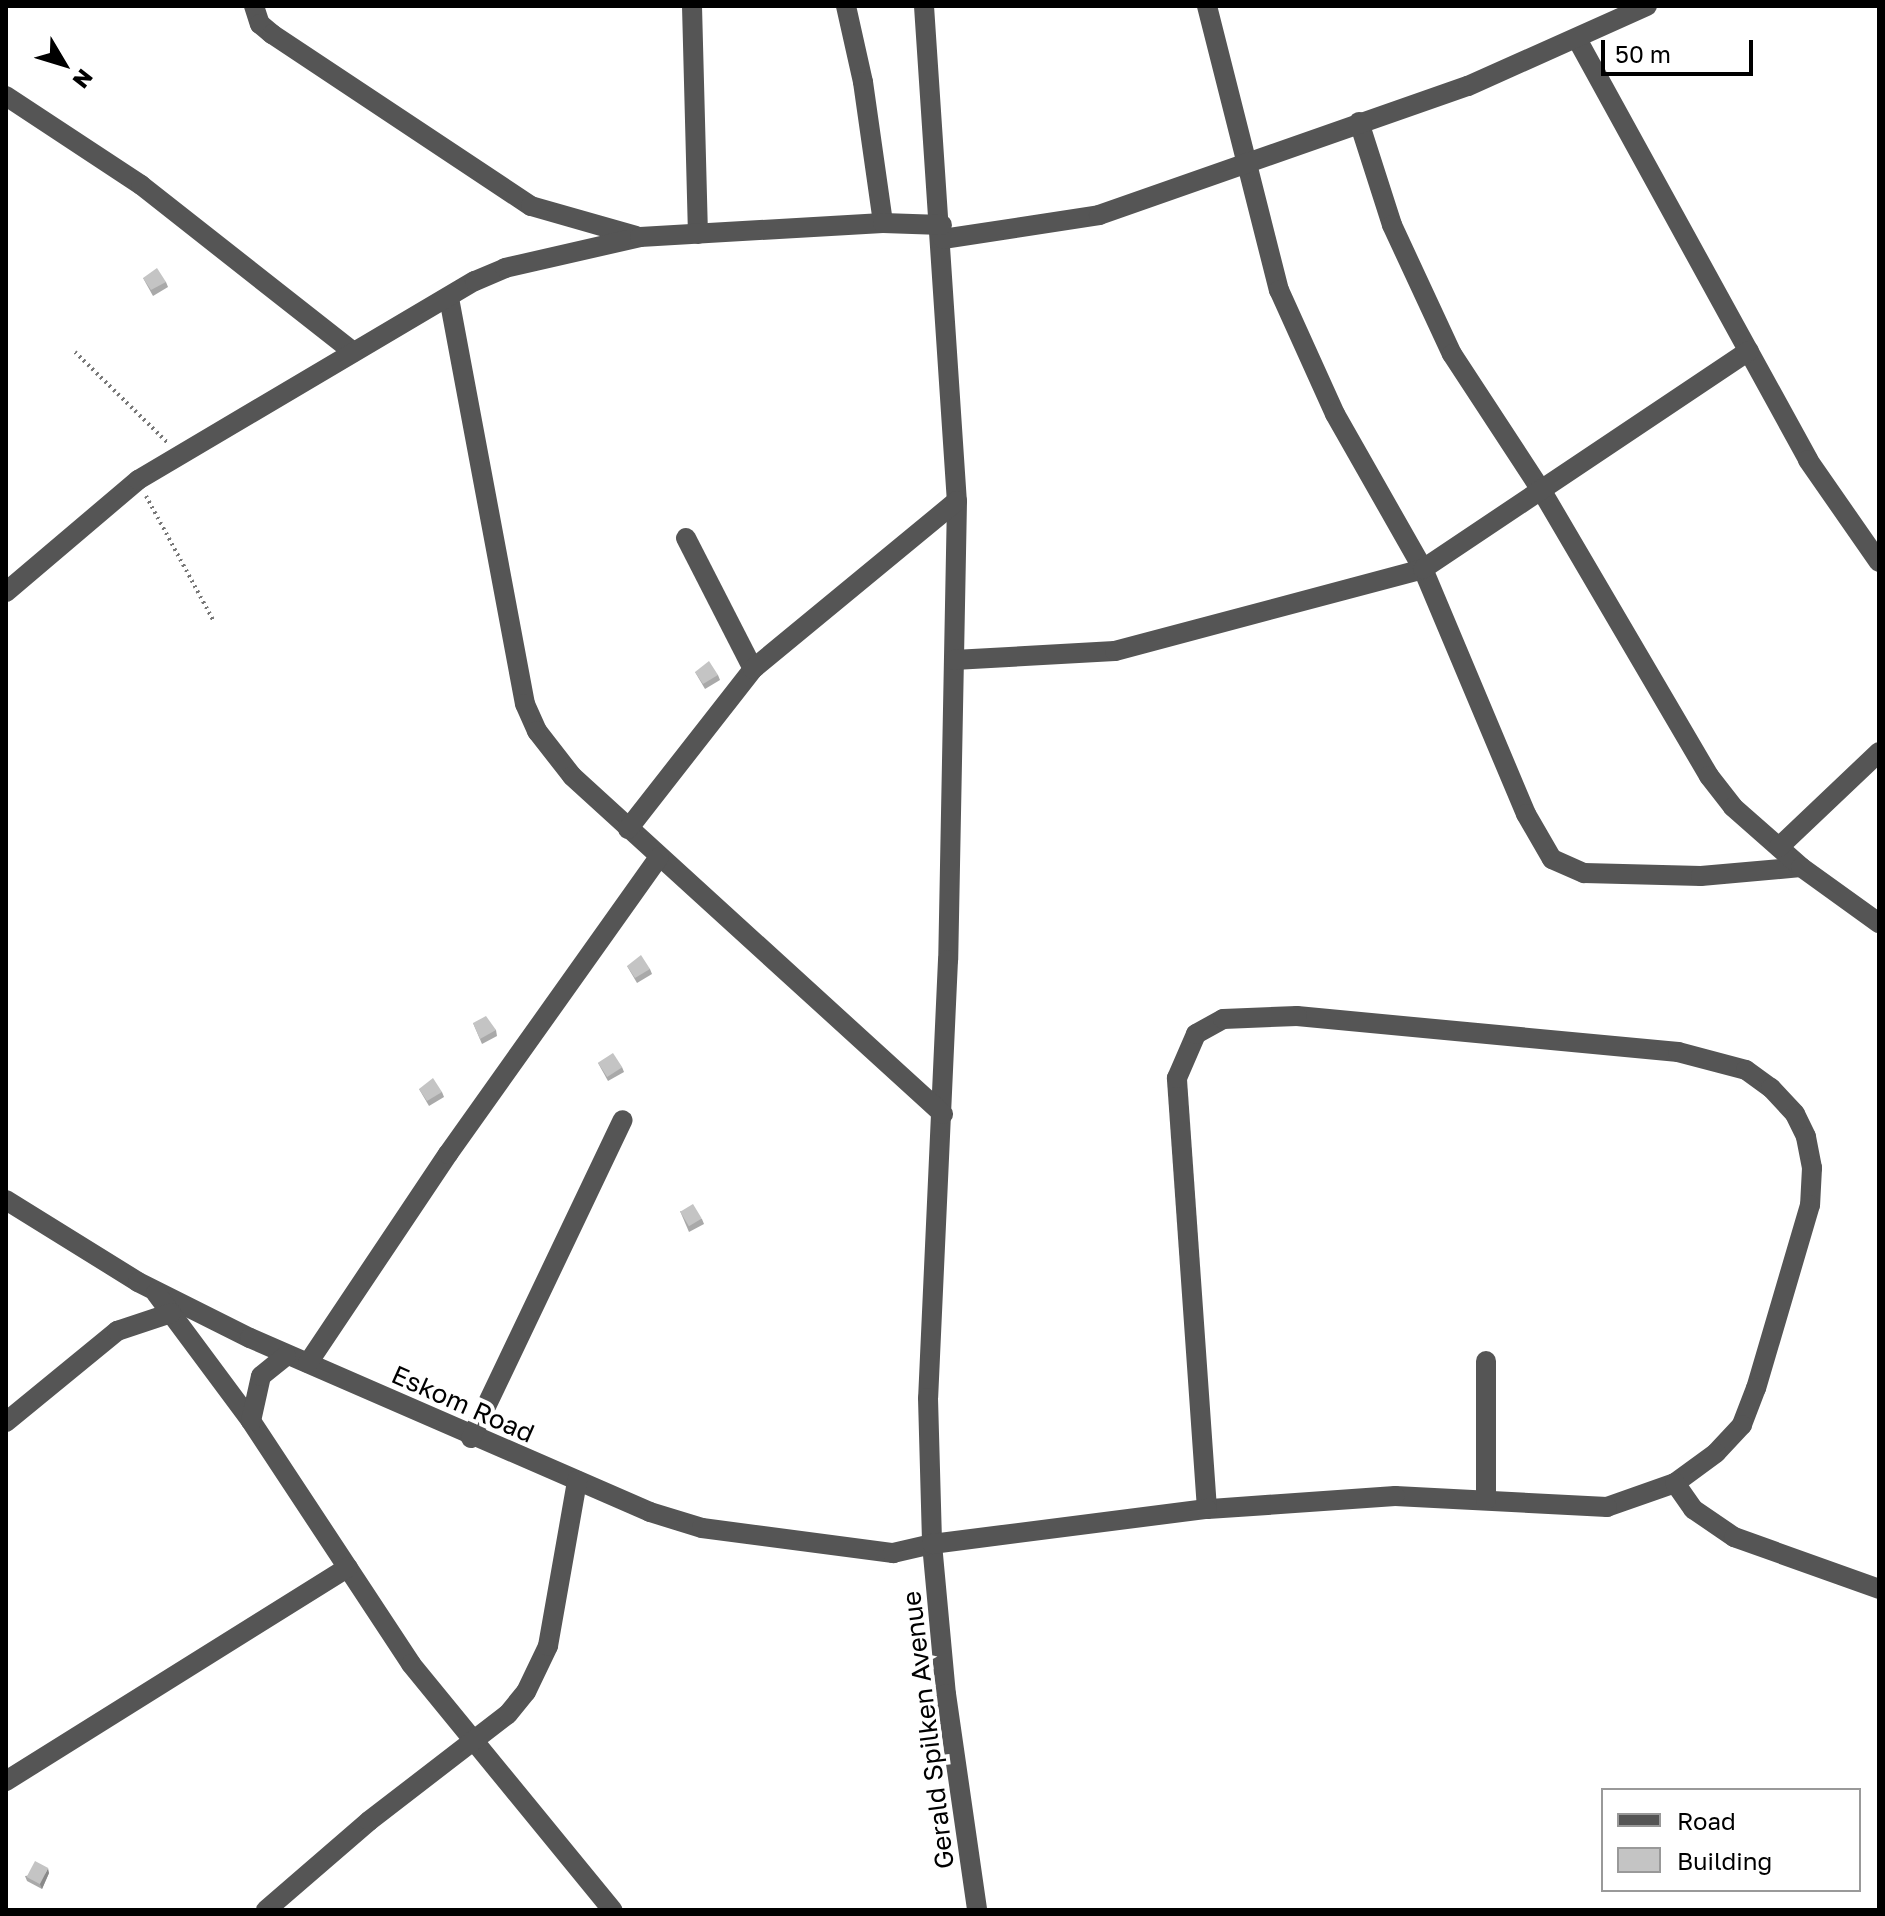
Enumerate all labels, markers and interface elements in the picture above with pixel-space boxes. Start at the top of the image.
north arrow [24,24,104,104]
scale bar [1605,24,1757,74]
text: 50 m [1615,39,1671,68]
text: N [68,64,99,94]
street label: Eskom Road [387,1359,539,1449]
street label: Gerald Spilken Avenue [895,1589,961,1871]
legend [1601,1788,1861,1892]
text: Road [1677,1806,1736,1835]
text: Building [1677,1846,1772,1875]

